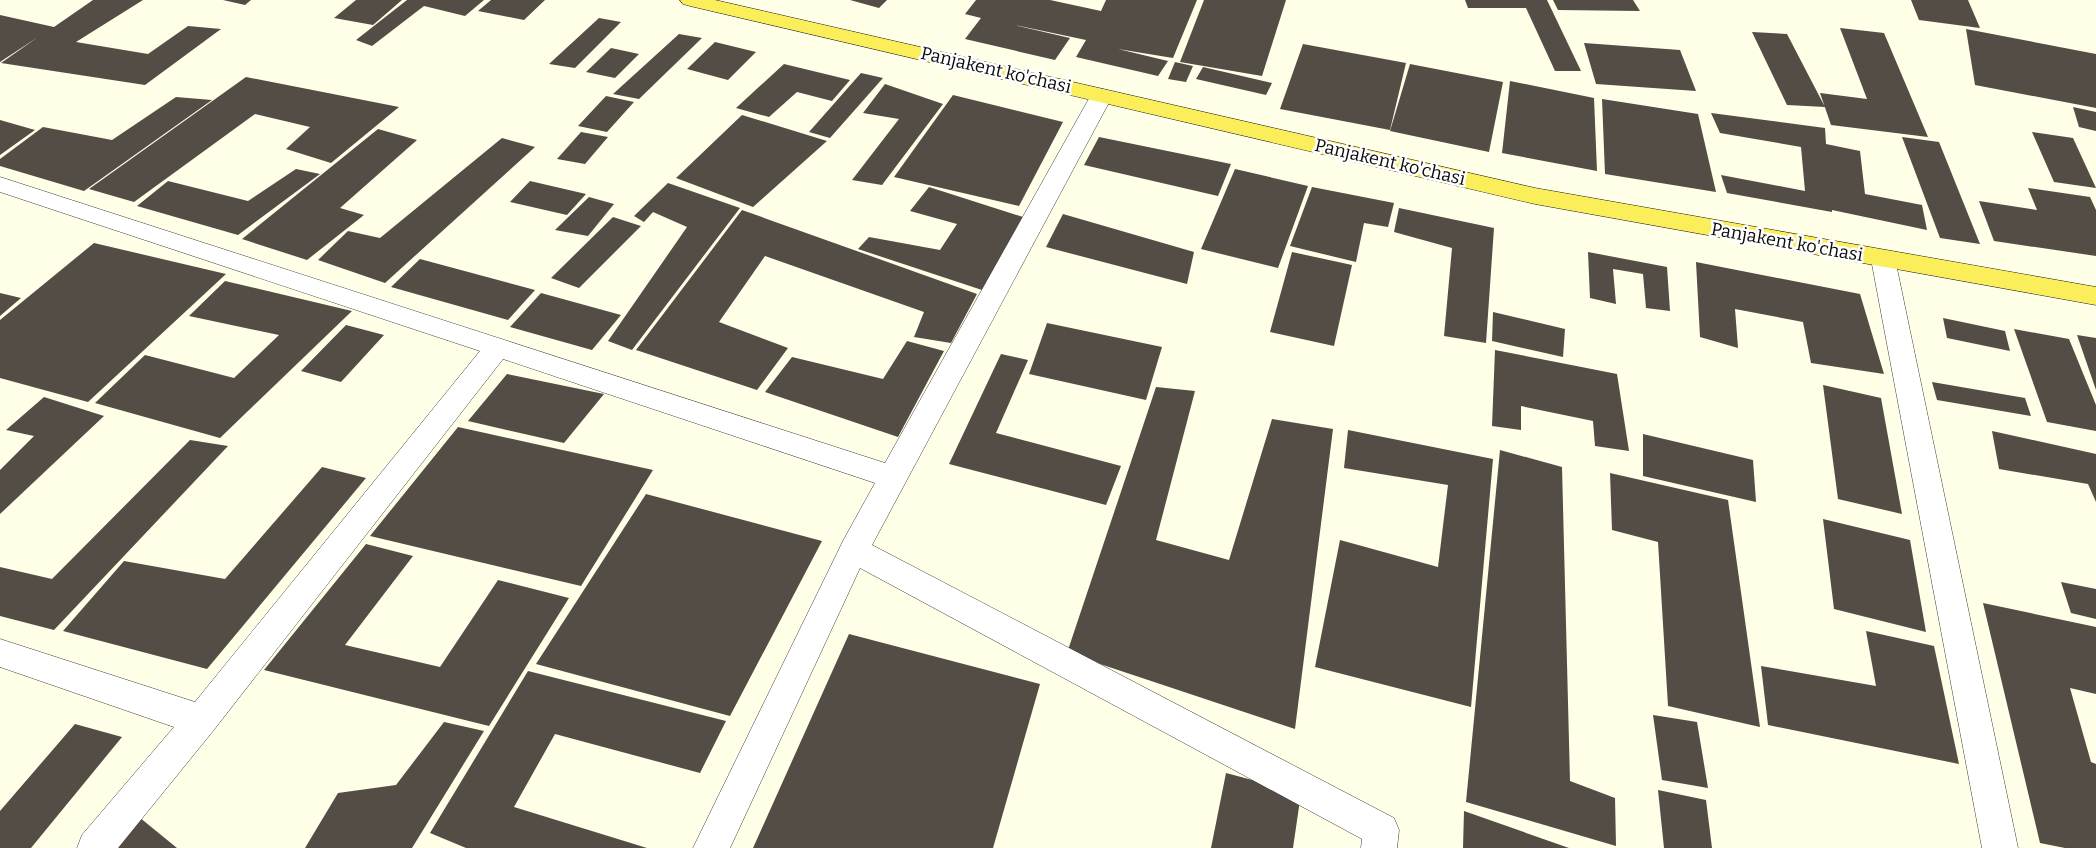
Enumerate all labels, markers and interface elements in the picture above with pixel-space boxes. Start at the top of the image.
street label: Panjakent ko'chasi [919,42,1073,98]
street label: Panjakent ko'chasi [1313,134,1467,190]
street label: Panjakent ko'chasi [1709,218,1865,266]

